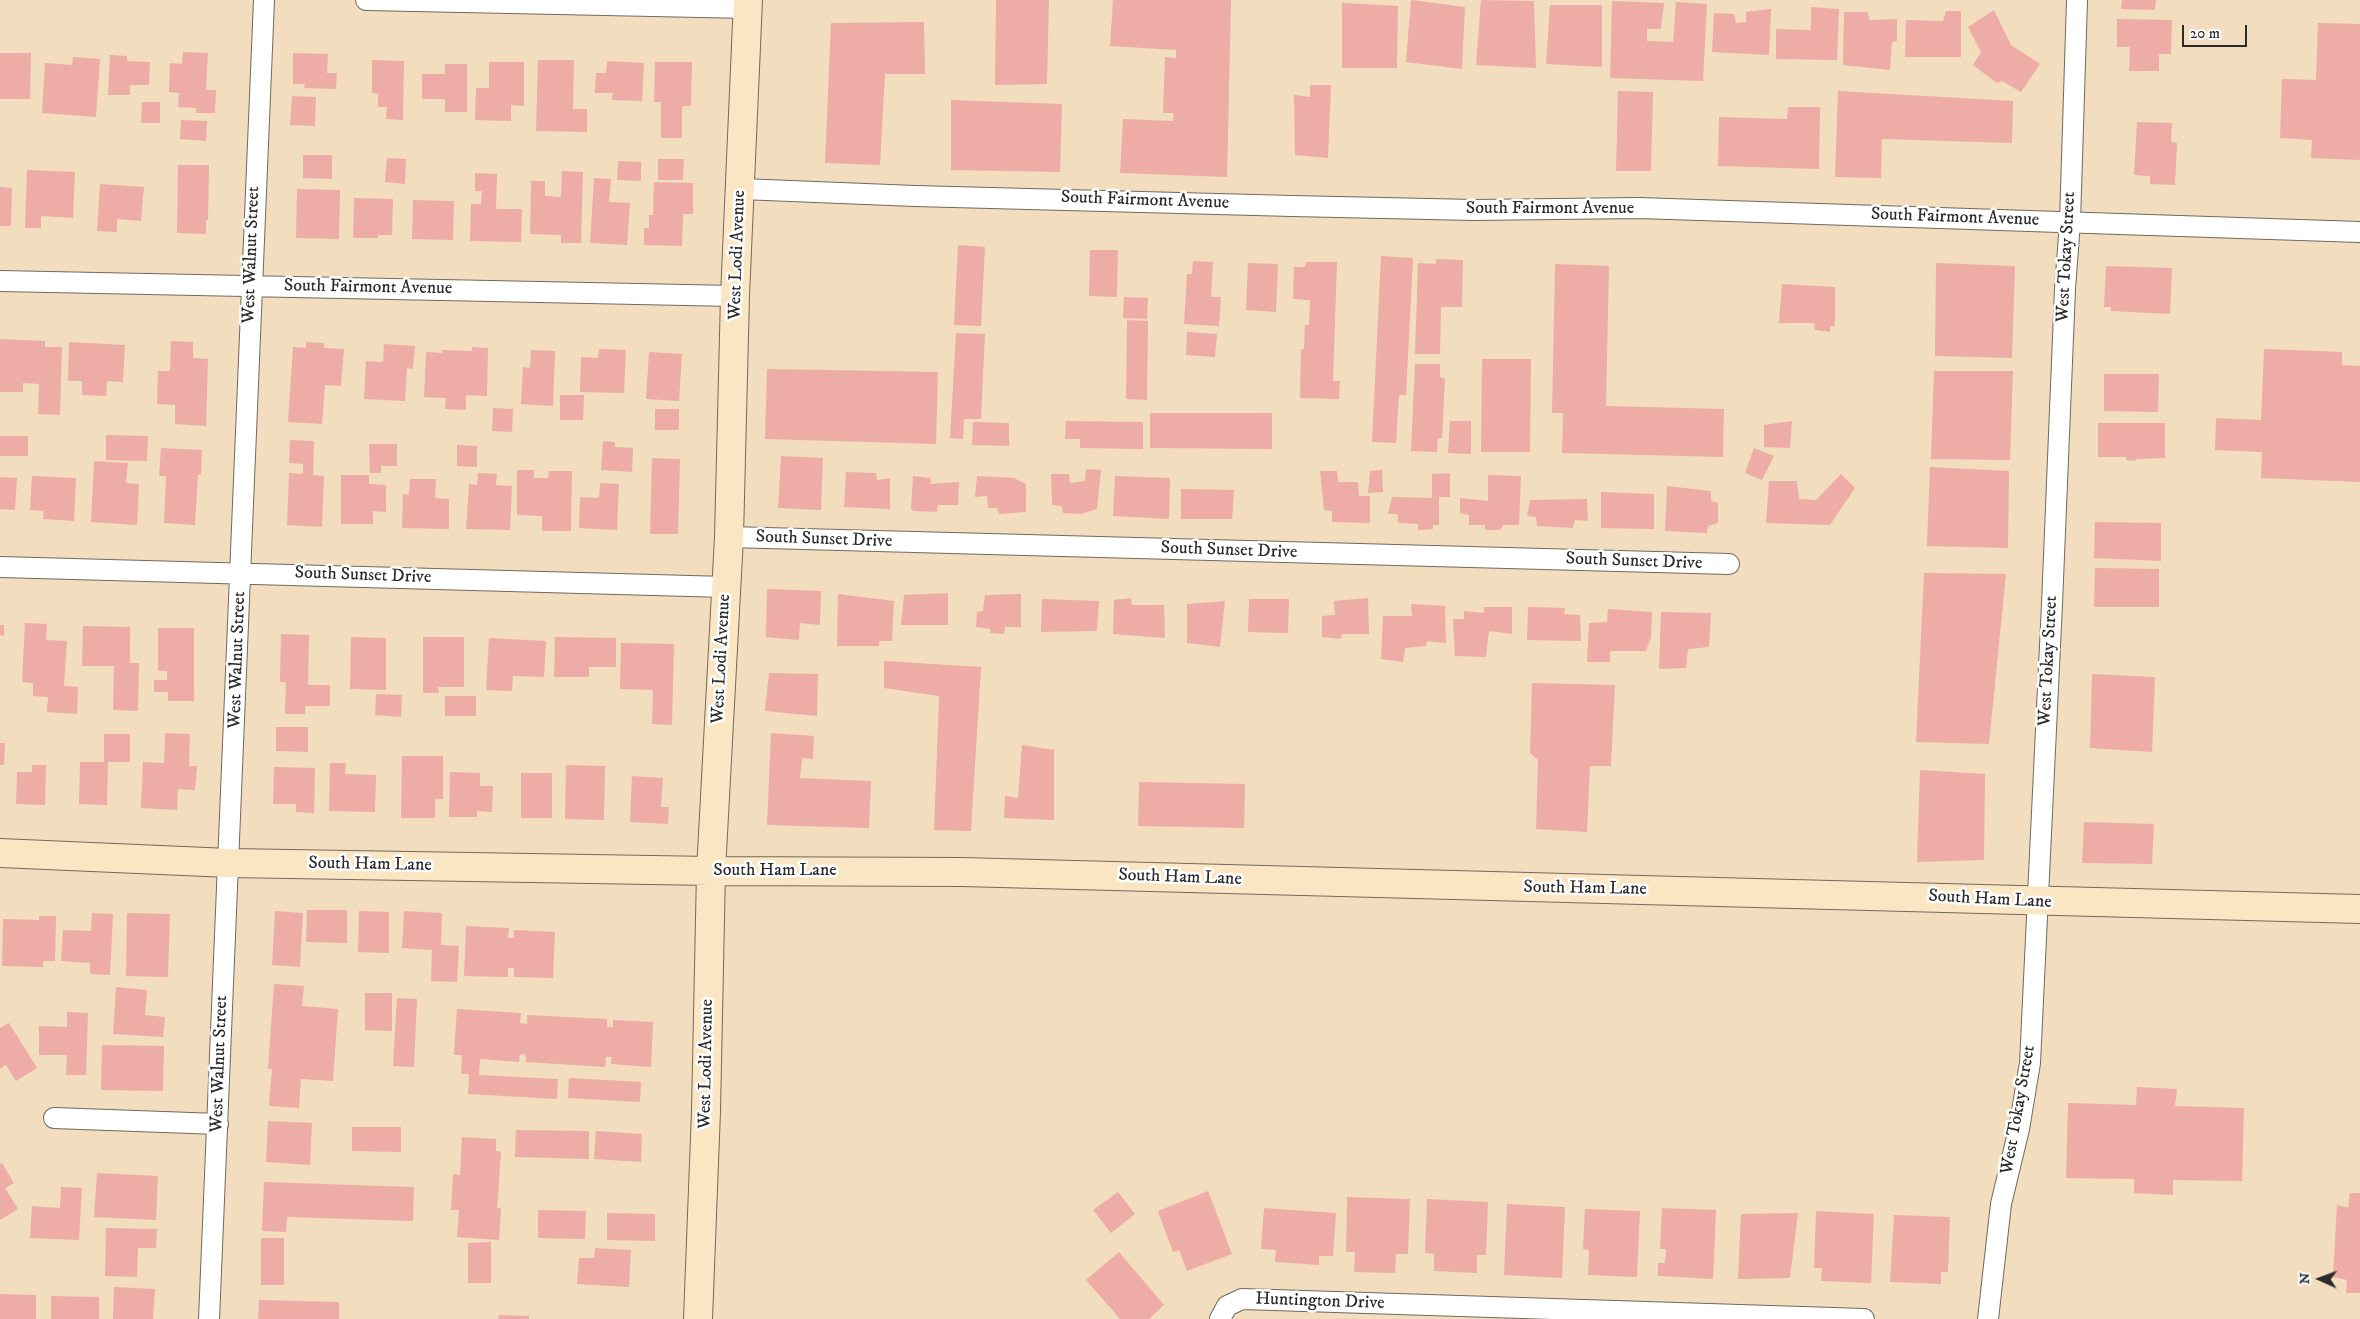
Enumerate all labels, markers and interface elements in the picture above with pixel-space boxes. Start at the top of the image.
scale bar [2185,15,2250,47]
text: 20 m [2190,24,2220,43]
street label: West Walnut Street [239,186,265,324]
street label: South Fairmont Avenue [1060,187,1230,215]
street label: West Lodi Avenue [725,190,751,320]
street label: West Tokay Street [2053,191,2081,323]
street label: South Fairmont Avenue [1466,198,1634,220]
street label: South Fairmont Avenue [1870,204,2040,232]
street label: South Fairmont Avenue [284,276,452,300]
street label: South Sunset Drive [755,527,893,553]
street label: South Sunset Drive [1160,538,1298,564]
street label: South Sunset Drive [1565,549,1703,575]
street label: South Sunset Drive [294,563,432,589]
street label: West Walnut Street [225,591,251,729]
street label: West Lodi Avenue [708,594,736,724]
street label: West Tokay Street [2035,595,2063,727]
street label: South Ham Lane [308,853,432,877]
street label: South Ham Lane [713,860,837,882]
street label: South Ham Lane [1118,865,1242,891]
street label: South Ham Lane [1523,877,1647,901]
street label: South Ham Lane [1928,886,2052,914]
street label: West Walnut Street [207,995,233,1133]
street label: West Lodi Avenue [695,999,719,1129]
street label: West Tokay Street [1997,1044,2041,1176]
north arrow [2295,1254,2345,1304]
text: N [2296,1272,2314,1285]
street label: Huntington Drive [1255,1289,1385,1315]

